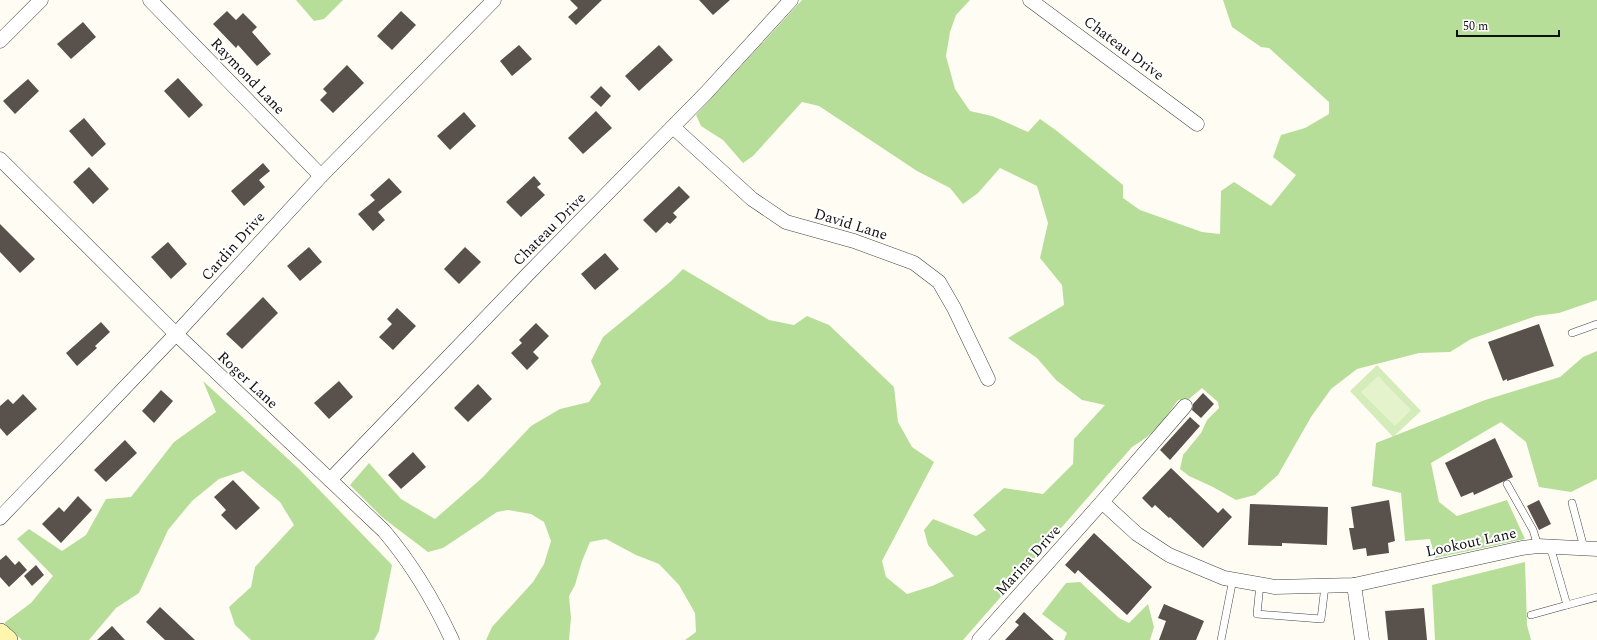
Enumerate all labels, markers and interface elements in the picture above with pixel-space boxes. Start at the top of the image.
street label: Chateau Drive [1079,10,1169,86]
scale bar [1457,12,1559,38]
text: 50 m [1463,17,1488,36]
street label: Raymond Lane [205,33,290,120]
street label: Chateau Drive [507,187,591,271]
street label: David Lane [811,202,890,247]
street label: Cardin Drive [196,207,271,286]
street label: Roger Lane [212,346,283,415]
street label: Marina Drive [990,520,1067,601]
street label: Lookout Lane [1424,522,1519,563]

